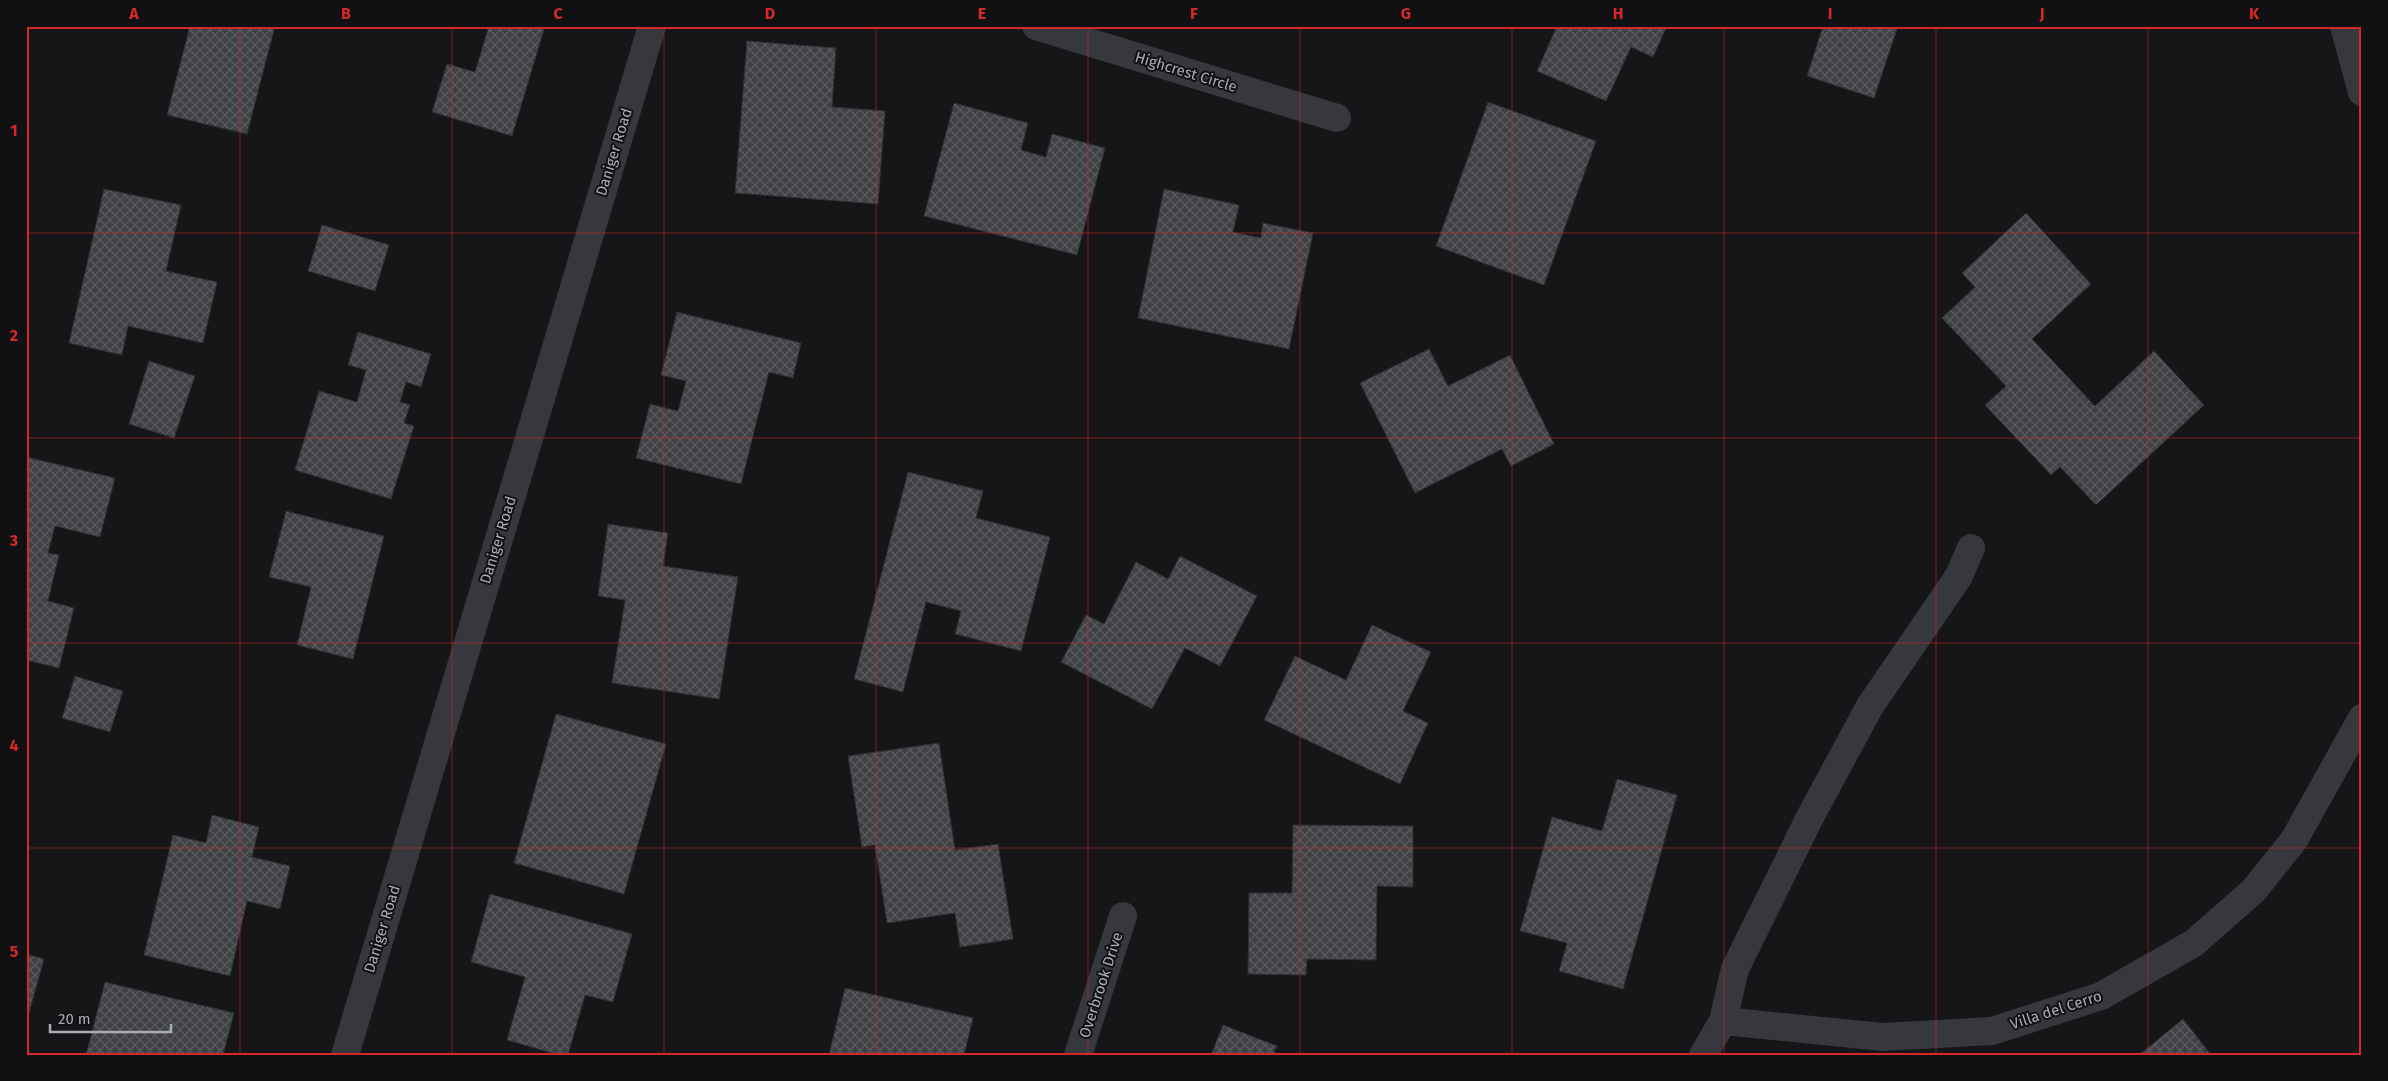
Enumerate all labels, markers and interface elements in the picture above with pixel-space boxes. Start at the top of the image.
text: A [128,4,139,23]
text: B [341,4,351,23]
text: C [553,4,563,23]
text: D [765,4,775,23]
text: E [978,4,986,23]
text: F [1190,4,1198,23]
text: G [1401,4,1411,23]
text: H [1613,4,1623,23]
text: I [1828,4,1832,23]
text: J [2038,4,2045,23]
text: K [2249,4,2260,23]
street label: Highcrest Circle [1133,48,1239,96]
street label: Daniger Road [592,106,636,198]
text: 1 [10,121,18,140]
text: 2 [10,326,18,345]
street label: Daniger Road [476,494,520,586]
text: 3 [9,531,18,550]
text: 4 [9,736,19,755]
street label: Daniger Road [360,883,404,975]
street label: Overbrook Drive [1075,930,1127,1040]
text: 5 [10,942,19,961]
street label: Villa del Cerro [2008,987,2104,1033]
scale bar [50,1001,171,1033]
text: 20 m [58,1010,91,1028]

